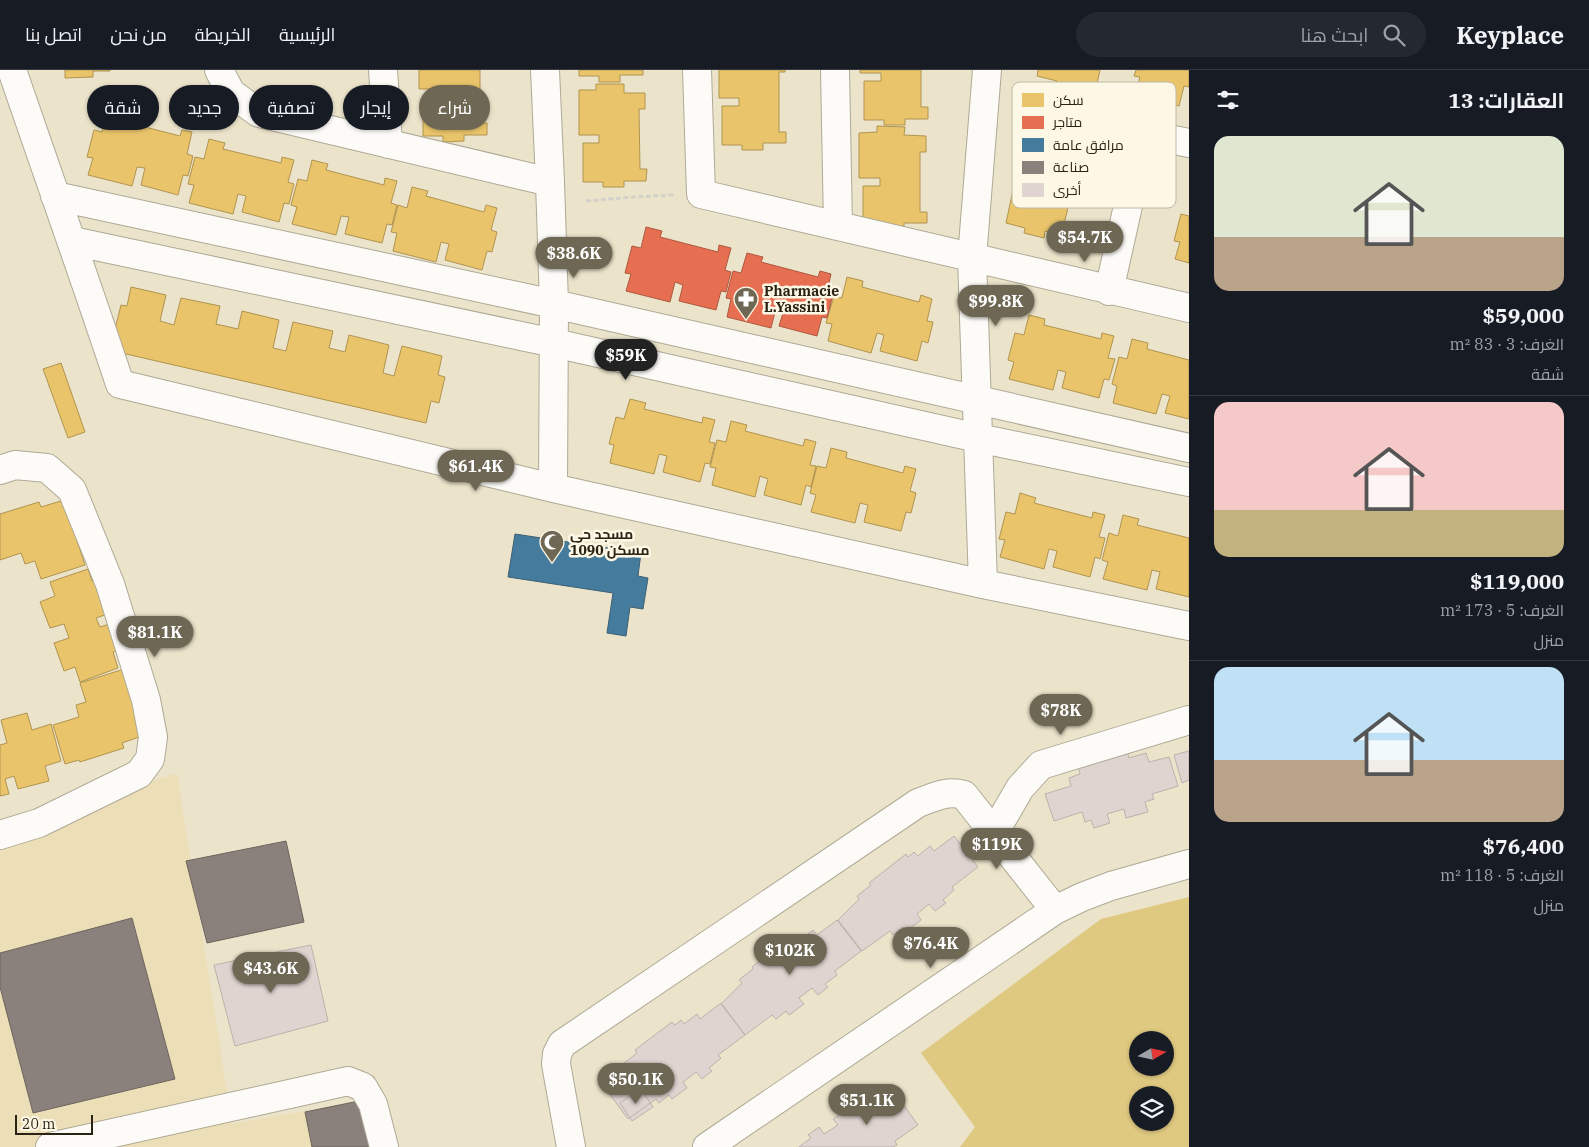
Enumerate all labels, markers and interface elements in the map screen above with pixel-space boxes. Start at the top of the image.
search box [1076,12,1426,57]
text: Keyplace [1456,19,1564,51]
icon: search [1380,21,1408,49]
text: اتصل بنا [25,23,82,46]
text: من نحن [110,23,167,46]
text: الخريطة [195,23,251,46]
text: الرئيسية [279,23,335,46]
text: ابحث هنا [1300,23,1368,47]
legend [1012,82,1176,208]
chip: شقة [87,85,159,130]
chip: جديد [169,85,239,130]
chip: تصفية [249,85,333,130]
chip: إيجار [343,85,409,130]
chip: شراء [419,85,490,130]
icon: filters [1214,86,1242,114]
text: العقارات: 13 [1448,86,1564,114]
text: سكن [1053,91,1084,109]
text: متاجر [1052,113,1082,131]
text: مرافق عامة [1053,136,1124,154]
text: صناعة [1053,158,1089,176]
icon: home [1344,169,1434,259]
text: أخرى [1053,181,1082,199]
pin: $54.7K [1044,220,1126,263]
text: $54.7K [1057,227,1113,247]
pin: $38.6K [533,236,615,279]
text: $38.6K [546,243,602,263]
place label: Pharmacie L.Yassini [764,282,839,316]
pin: $99.8K [955,284,1037,327]
pharmacy icon: Pharmacie L.Yassini [733,286,759,320]
text: $99.8K [968,291,1024,311]
text: $59,000 [1483,301,1564,329]
text: الغرف: 3 · 83 m² [1450,334,1564,354]
pin: $59K [596,338,656,381]
text: $59K [606,345,647,365]
text: شقة [1531,364,1564,384]
icon: home [1344,434,1434,524]
pin: $61.4K [435,450,517,492]
text: $61.4K [448,456,504,476]
place label: مسجد حي 1090 مسكن [570,525,649,559]
mosque icon: مسجد حي 1090 مسكن [539,529,565,563]
text: $119,000 [1470,567,1564,595]
text: الغرف: 5 · 173 m² [1440,600,1564,620]
pin: $81.1K [114,616,196,658]
text: $81.1K [127,622,183,642]
text: منزل [1534,630,1564,650]
pin: $78K [1031,694,1091,736]
icon: home [1344,699,1434,789]
text: $78K [1041,700,1082,720]
pin: $119K [962,828,1032,870]
text: $76,400 [1483,832,1564,860]
text: $119K [972,834,1022,854]
text: الغرف: 5 · 118 m² [1440,865,1564,885]
text: منزل [1534,895,1564,915]
pin: $76.4K [890,926,972,969]
text: $76.4K [903,933,959,953]
pin: $102K [755,934,825,976]
text: $102K [765,940,815,960]
pin: $43.6K [230,952,312,994]
text: $43.6K [243,958,299,978]
north arrow [1129,1031,1174,1076]
map controls [1129,1031,1174,1131]
pin: $50.1K [595,1062,677,1105]
text: $50.1K [608,1069,664,1089]
pin: $51.1K [826,1084,908,1126]
button: layers [1129,1086,1174,1131]
text: $51.1K [839,1090,895,1110]
scale bar [15,1112,92,1135]
text: 20 m [22,1115,55,1133]

